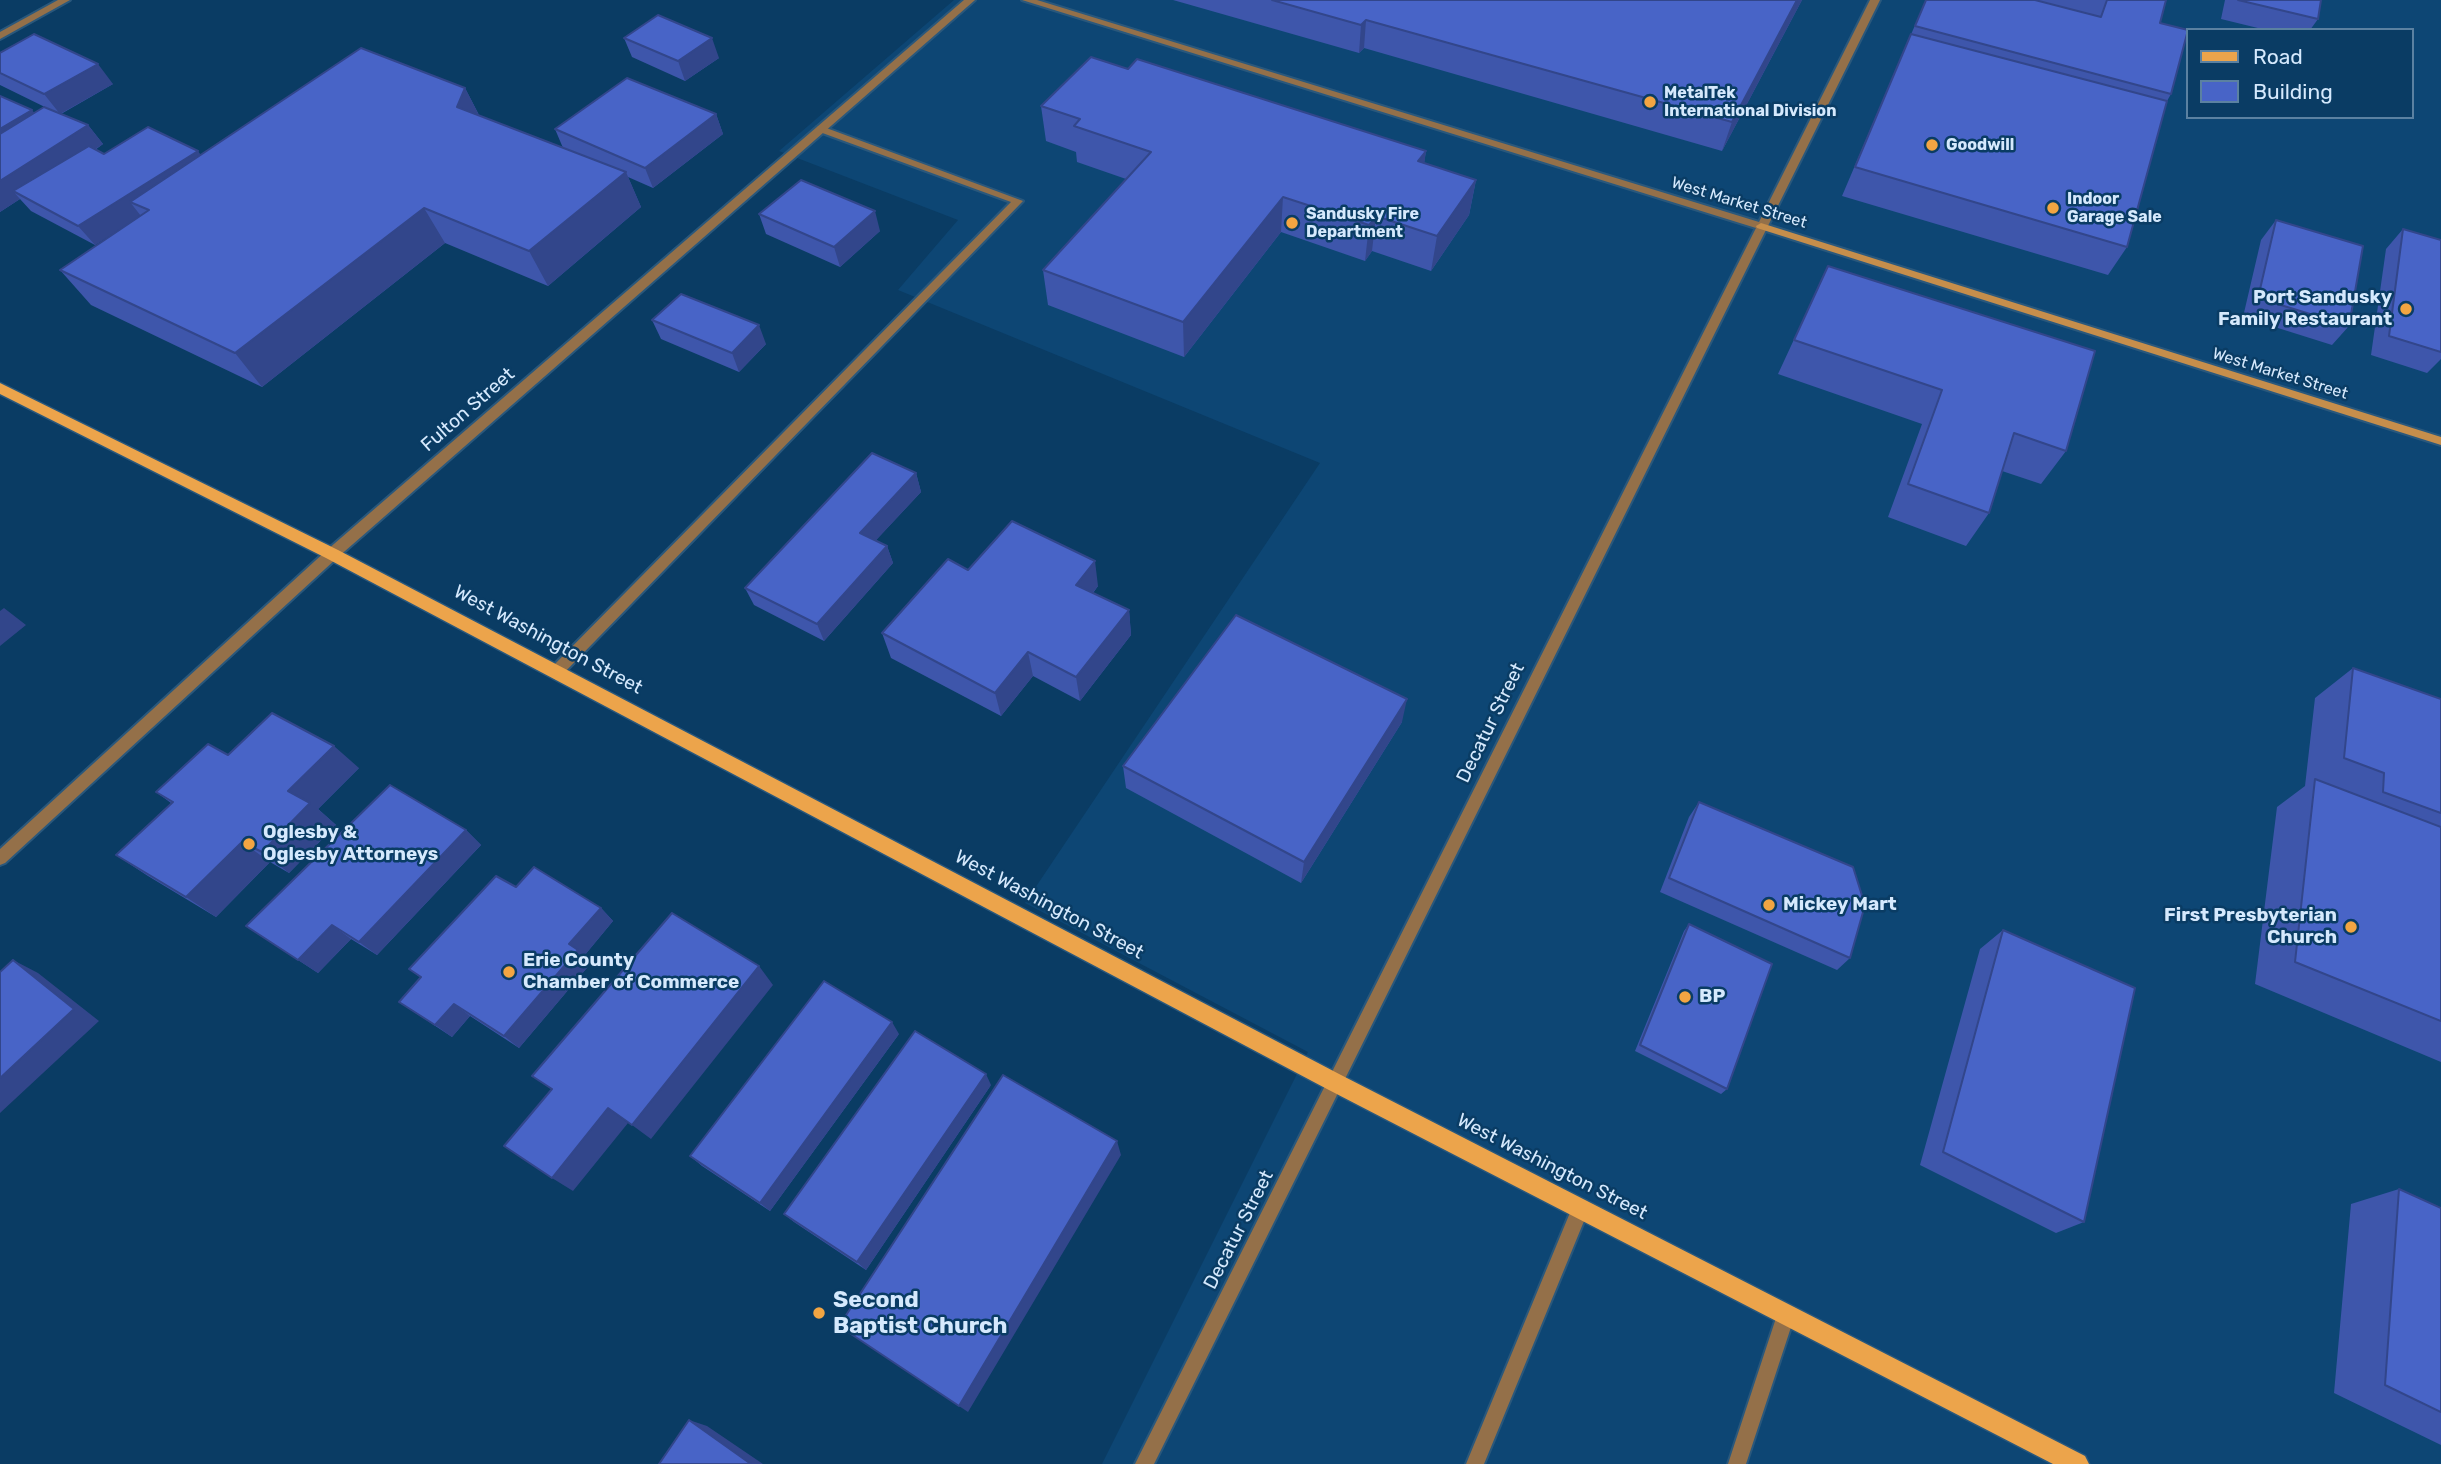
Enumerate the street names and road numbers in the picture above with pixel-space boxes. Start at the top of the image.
street label: West Market Street [1669,173,1809,233]
street label: West Market Street [2210,344,2350,404]
street label: Fulton Street [417,363,519,457]
street label: West Washington Street [450,580,646,700]
street label: Decatur Street [1452,659,1530,787]
street label: West Washington Street [951,845,1147,965]
street label: West Washington Street [1453,1109,1651,1225]
street label: Decatur Street [1199,1167,1279,1293]

